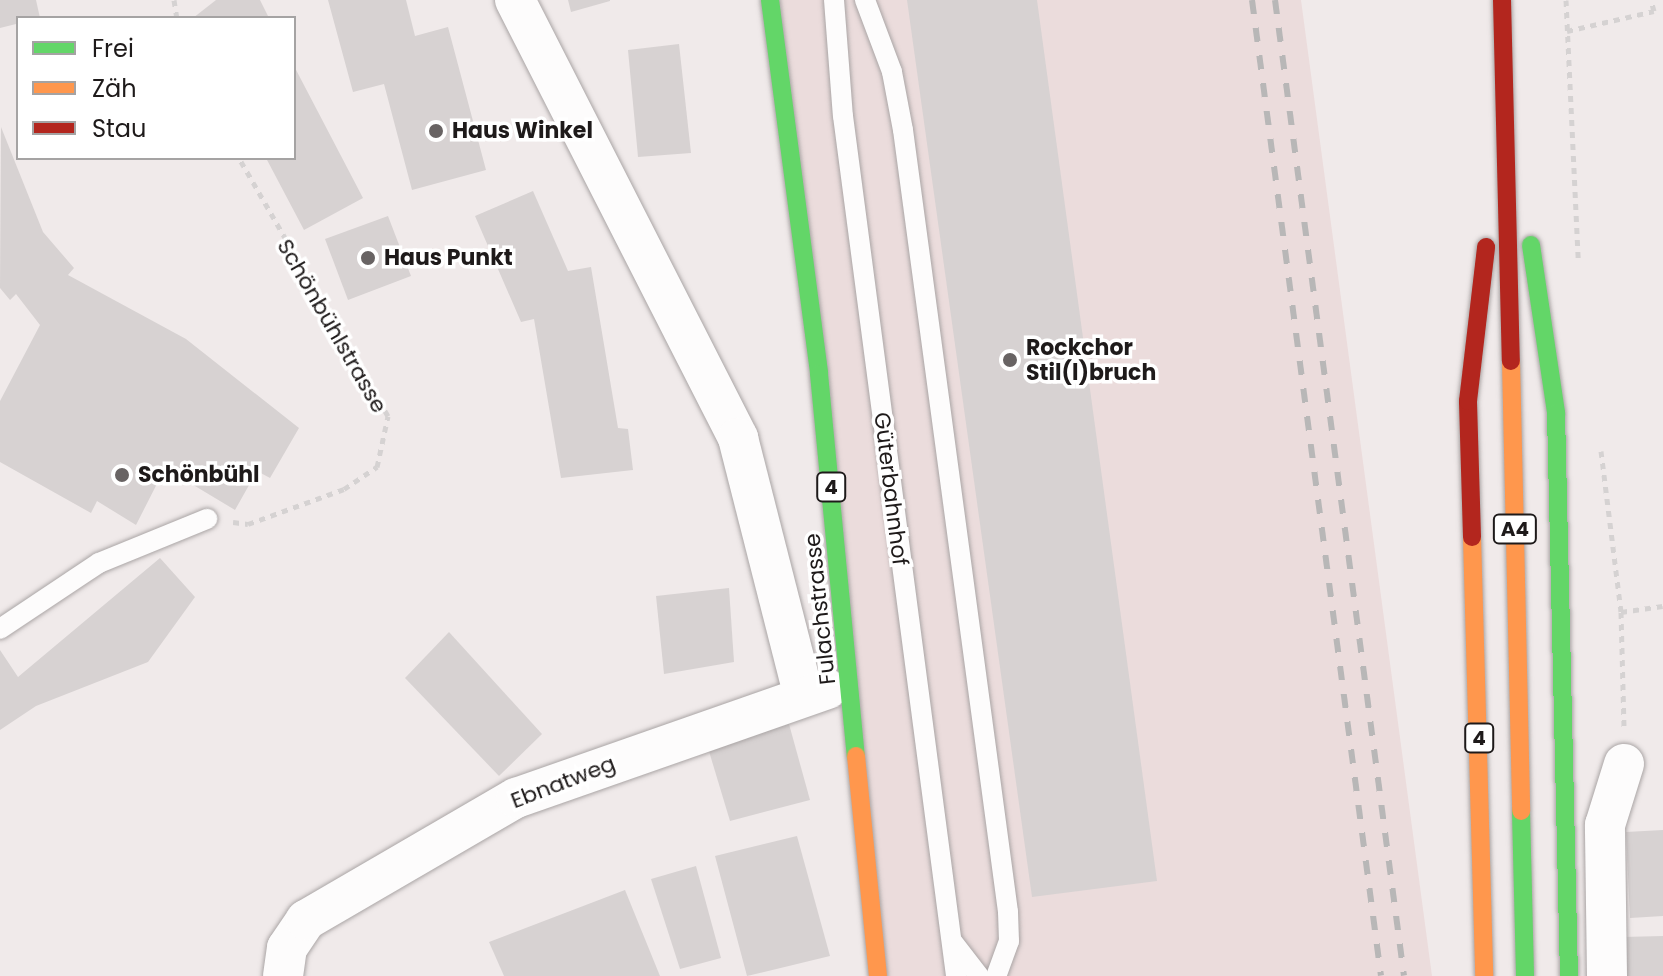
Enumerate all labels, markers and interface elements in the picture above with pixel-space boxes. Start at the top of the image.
legend [16,16,296,160]
text: Frei [92,32,134,65]
text: Zäh [92,72,137,105]
text: Stau [92,112,146,145]
place label: Haus Winkel [452,118,593,144]
marker: Haus Winkel [427,122,445,140]
street label: Schönbühlstrasse [272,234,392,418]
place label: Haus Punkt [384,245,513,271]
marker: Haus Punkt [359,249,377,267]
place label: Rockchor Stil(l)bruch [1026,334,1156,386]
marker: Rockchor Stil(l)bruch [1001,351,1019,369]
street label: Güterbahnhof [868,411,914,567]
place label: Schönbühl [138,462,260,488]
marker: Schönbühl [113,466,131,484]
road number: 4 [815,471,847,503]
road number: A4 [1491,513,1539,545]
street label: Fulachstrasse [799,532,841,686]
road number: 4 [1463,722,1495,754]
street label: Ebnatweg [507,750,619,814]

